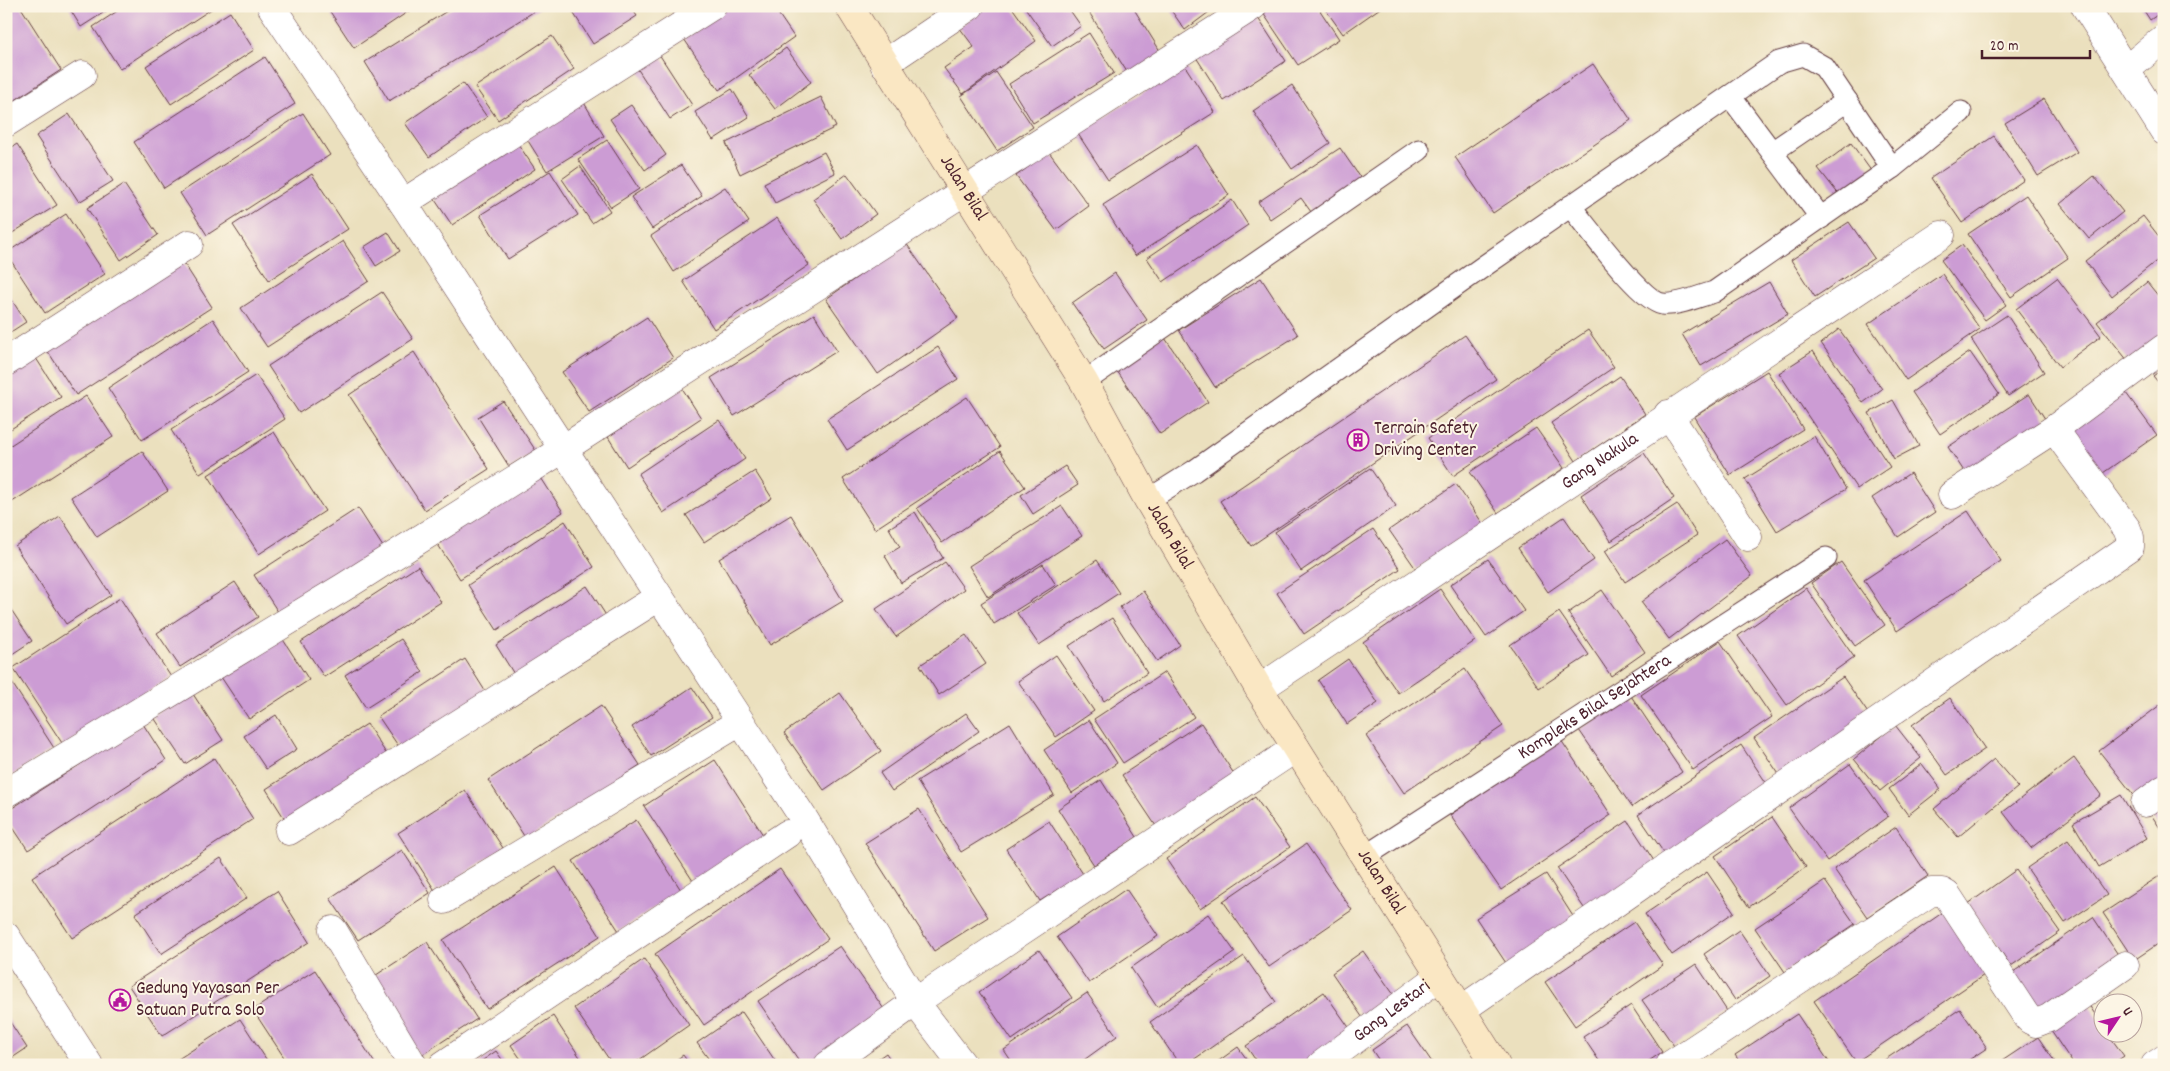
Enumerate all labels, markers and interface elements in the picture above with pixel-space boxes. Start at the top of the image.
scale bar [1982,28,2090,60]
text: 20 m [1990,36,2018,58]
street label: Jalan Bilal [932,150,994,227]
place label: Terrain Safety Driving Center [1374,416,1477,465]
street label: Gang Nakula [1556,426,1645,497]
building icon: Terrain Safety Driving Center [1346,428,1370,452]
street label: Jalan Bilal [1139,498,1200,575]
street label: Kompleks Bilal Sejahtera [1513,647,1678,767]
street label: Jalan Bilal [1350,844,1412,920]
street label: Gang Lestari [1348,973,1437,1050]
place label: Gedung Yayasan Per Satuan Putra Solo [136,976,279,1025]
public building icon: Gedung Yayasan Per Satuan Putra Solo [108,988,132,1012]
north arrow [2092,994,2142,1044]
text: U [2117,1003,2137,1020]

